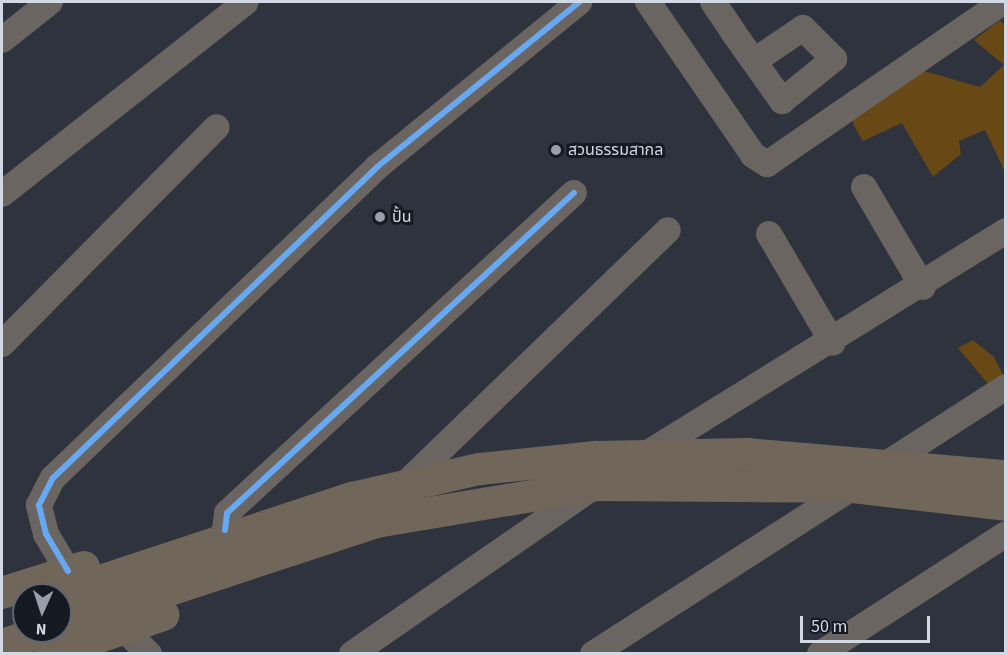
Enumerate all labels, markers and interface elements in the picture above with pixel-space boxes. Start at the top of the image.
place label: สวนธรรมสากล [568,140,663,160]
marker: สวนธรรมสากล [549,143,563,157]
place label: ปั้น [392,207,411,227]
marker: ปั้น [373,210,387,224]
north arrow [12,583,72,643]
scale bar [803,604,934,642]
text: 50 m [811,614,847,639]
text: N [35,618,47,640]

